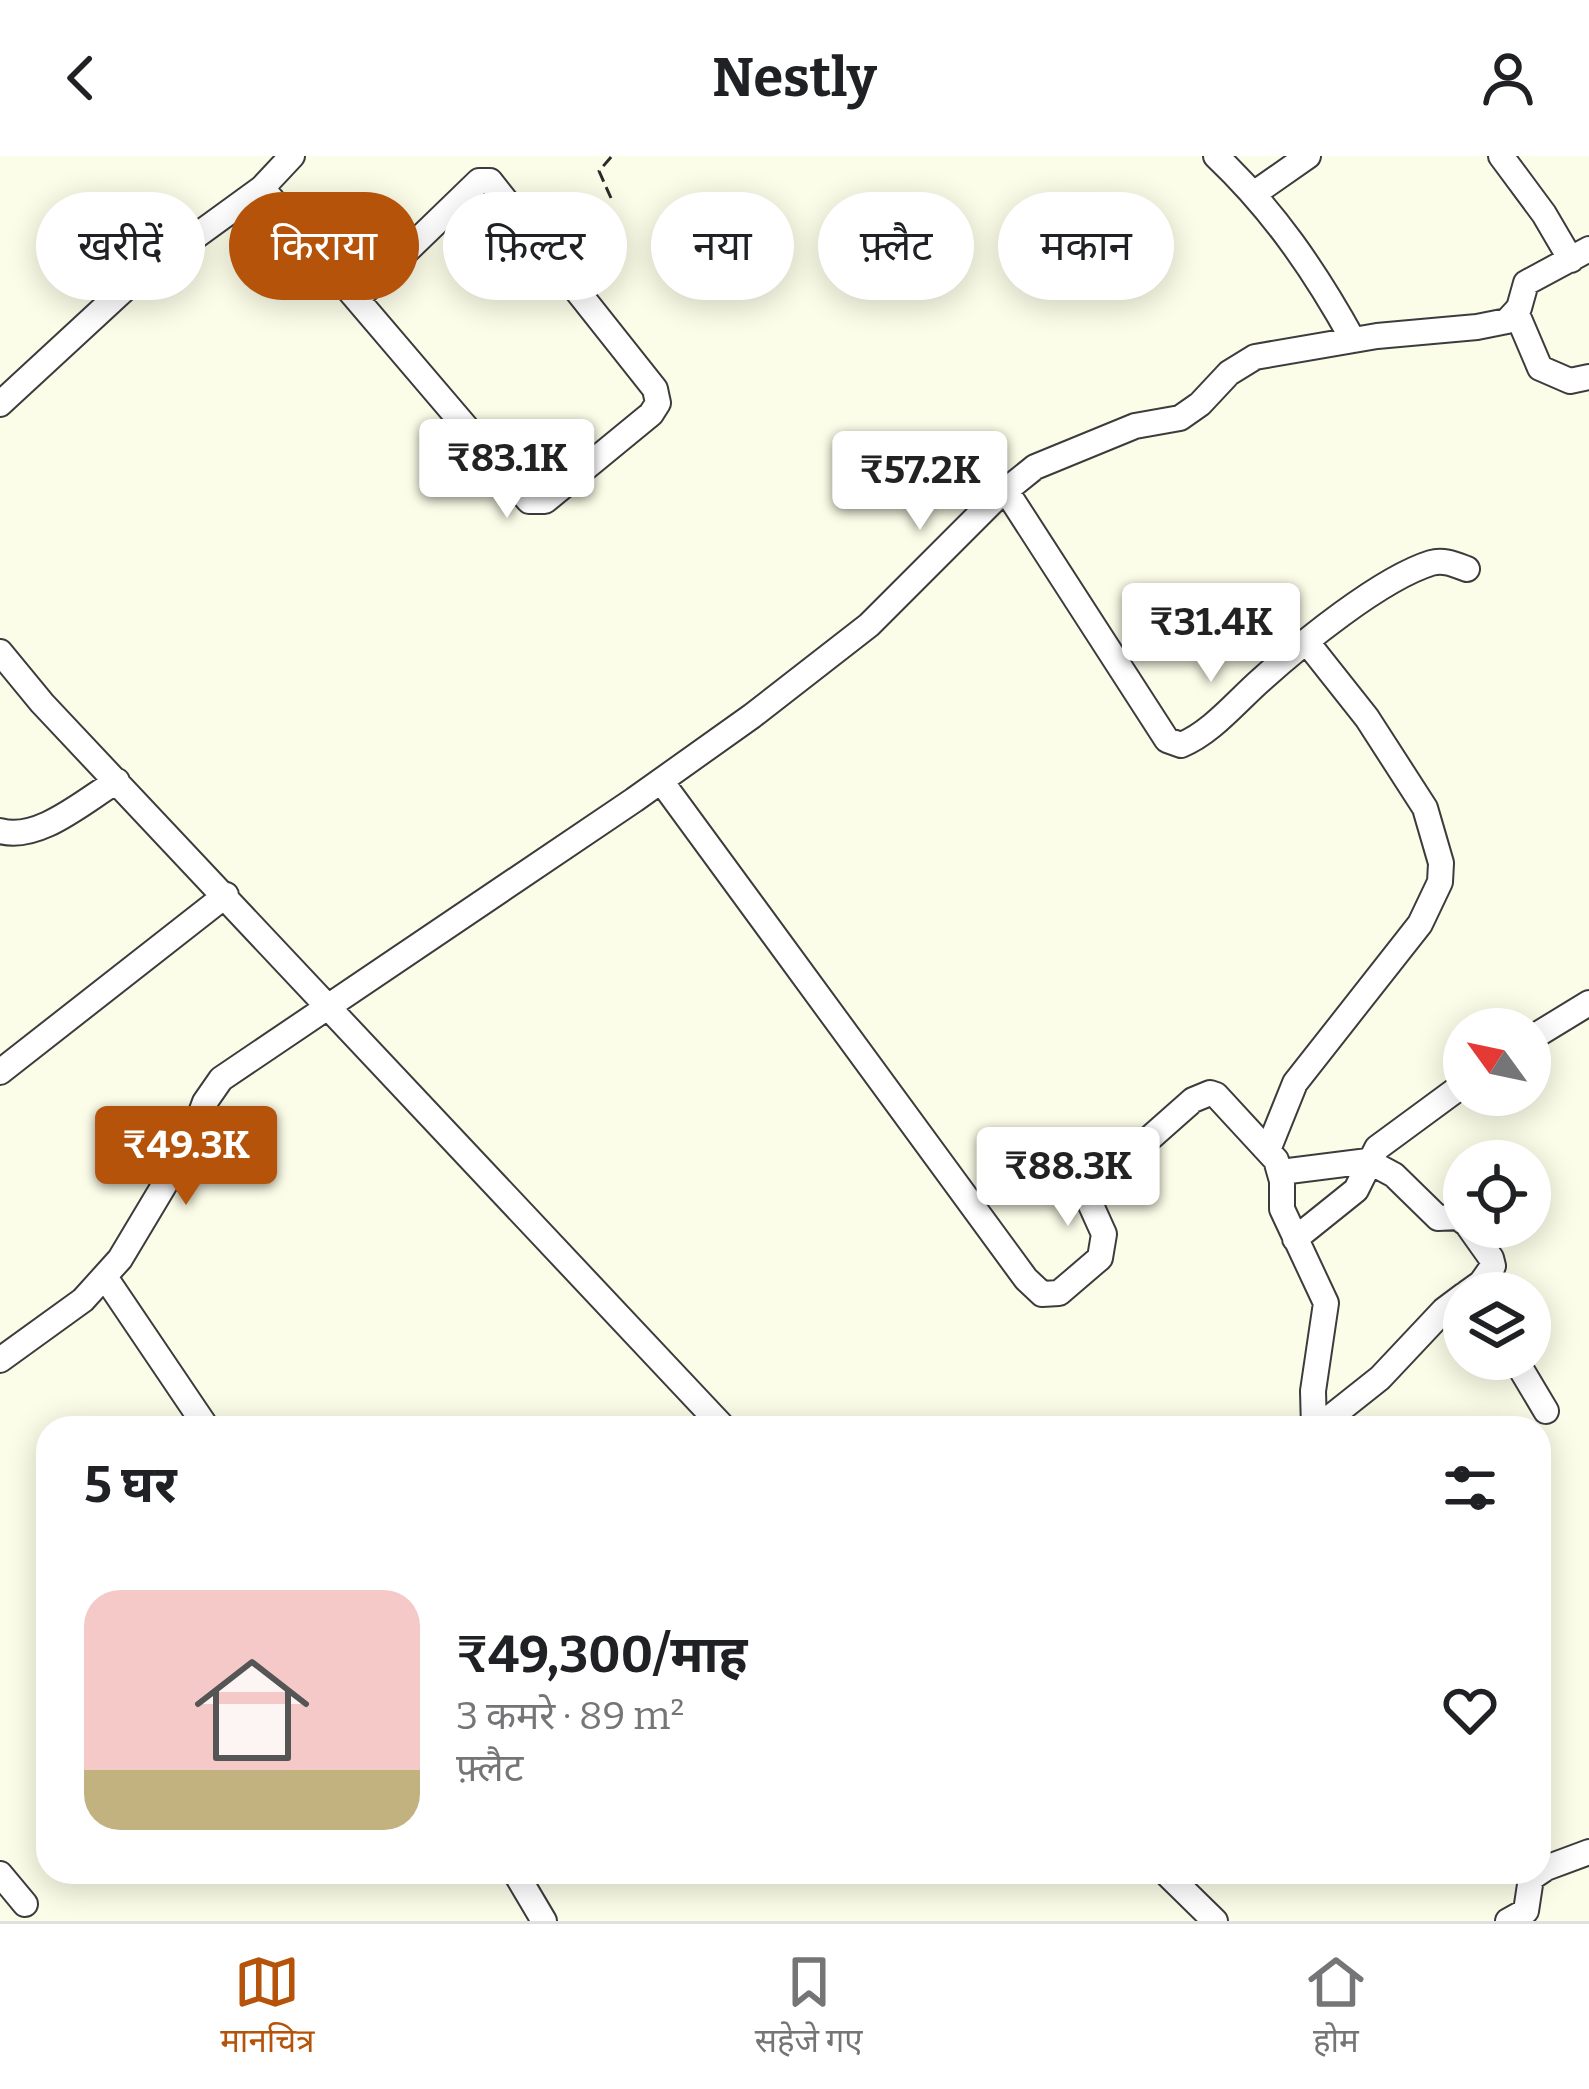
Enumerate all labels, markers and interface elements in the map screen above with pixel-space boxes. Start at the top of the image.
icon: back [48,45,114,111]
icon: person [1475,45,1541,111]
text: Nestly [712,46,877,110]
chip: खरीदें [36,192,205,300]
chip: किराया [229,192,419,300]
chip: फ़िल्टर [443,192,627,300]
chip: नया [651,192,794,300]
chip: फ़्लैट [818,192,974,300]
chip: मकान [998,192,1174,300]
pin: ₹83.1K [409,419,605,521]
pin: ₹57.2K [822,431,1018,533]
text: ₹83.1K [446,435,568,481]
text: ₹57.2K [859,447,981,493]
pin: ₹31.4K [1113,583,1309,685]
text: ₹31.4K [1149,599,1273,645]
north arrow [1443,1008,1551,1116]
map controls [1443,1008,1551,1380]
pin: ₹49.3K [88,1106,284,1208]
text: ₹49.3K [122,1122,250,1168]
pin: ₹88.3K [970,1127,1166,1229]
button: locate [1443,1140,1551,1248]
text: ₹88.3K [1004,1143,1132,1189]
button: layers [1443,1272,1551,1380]
text: 5 घर [84,1454,177,1516]
icon: filters [1437,1455,1503,1521]
text: ₹49,300/माह [456,1624,747,1686]
icon: home [180,1638,324,1782]
icon: heart [1437,1677,1503,1743]
text: 3 कमरे · 89 m² [456,1693,684,1739]
text: फ़्लैट [456,1745,523,1791]
tab: मानचित्र [220,1949,314,2065]
tab: सहेजे गए [755,1949,863,2065]
tab: होम [1303,1949,1369,2065]

